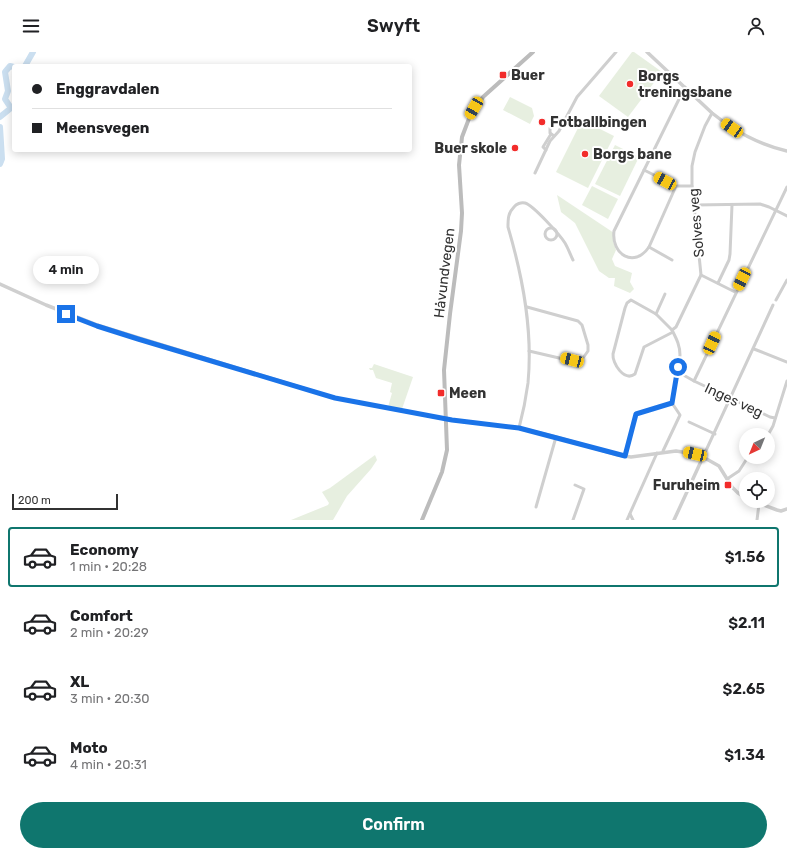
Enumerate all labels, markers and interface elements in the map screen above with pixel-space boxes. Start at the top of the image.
icon: menu [20,15,42,37]
text: Swyft [367,15,420,37]
icon: person [745,15,767,37]
place label: Buer [511,67,545,84]
place label: Borgs treningsbane [638,68,732,101]
marker: Buer [498,70,508,80]
marker: Borgs treningsbane [625,79,635,89]
text: Enggravdalen [56,80,159,98]
car [463,95,485,121]
place label: Fotballbingen [550,114,647,131]
car [719,116,745,140]
marker: Fotballbingen [537,117,547,127]
text: Meensvegen [56,119,150,137]
place label: Buer skole [434,140,507,157]
marker: Buer skole [510,143,520,153]
place label: Borgs bane [593,146,672,163]
marker: Borgs bane [580,149,590,159]
car [652,170,678,192]
street label: Solves veg [685,188,708,258]
street label: Håvundvegen [431,227,458,319]
callout: 4 min [33,256,99,284]
text: 4 min [48,262,84,277]
car [731,266,753,292]
route end [57,305,75,323]
car [701,330,723,356]
car [559,351,585,369]
route start [669,358,687,376]
street label: Inges veg [702,380,766,421]
place label: Meen [449,385,486,402]
marker: Meen [436,388,446,398]
north arrow [739,428,775,464]
map controls [739,428,775,508]
car [682,445,708,463]
button: locate [739,472,775,508]
place label: Furuheim [653,477,720,494]
marker: Furuheim [723,480,733,490]
scale bar [12,492,118,511]
text: 200 m [18,494,51,507]
icon: car [22,539,58,575]
text: Economy [70,541,139,559]
text: $1.56 [725,548,765,566]
text: 1 min · 20:28 [70,559,147,574]
icon: car [22,605,58,641]
text: Comfort [70,607,133,625]
text: $2.11 [728,614,765,632]
text: 2 min · 20:29 [70,625,149,640]
icon: car [22,671,58,707]
text: XL [70,673,89,691]
text: $2.65 [723,680,765,698]
text: 3 min · 20:30 [70,691,150,706]
icon: car [22,737,58,773]
text: Moto [70,739,108,757]
text: $1.34 [724,746,765,764]
text: 4 min · 20:31 [70,757,147,772]
button: Confirm [20,802,767,848]

